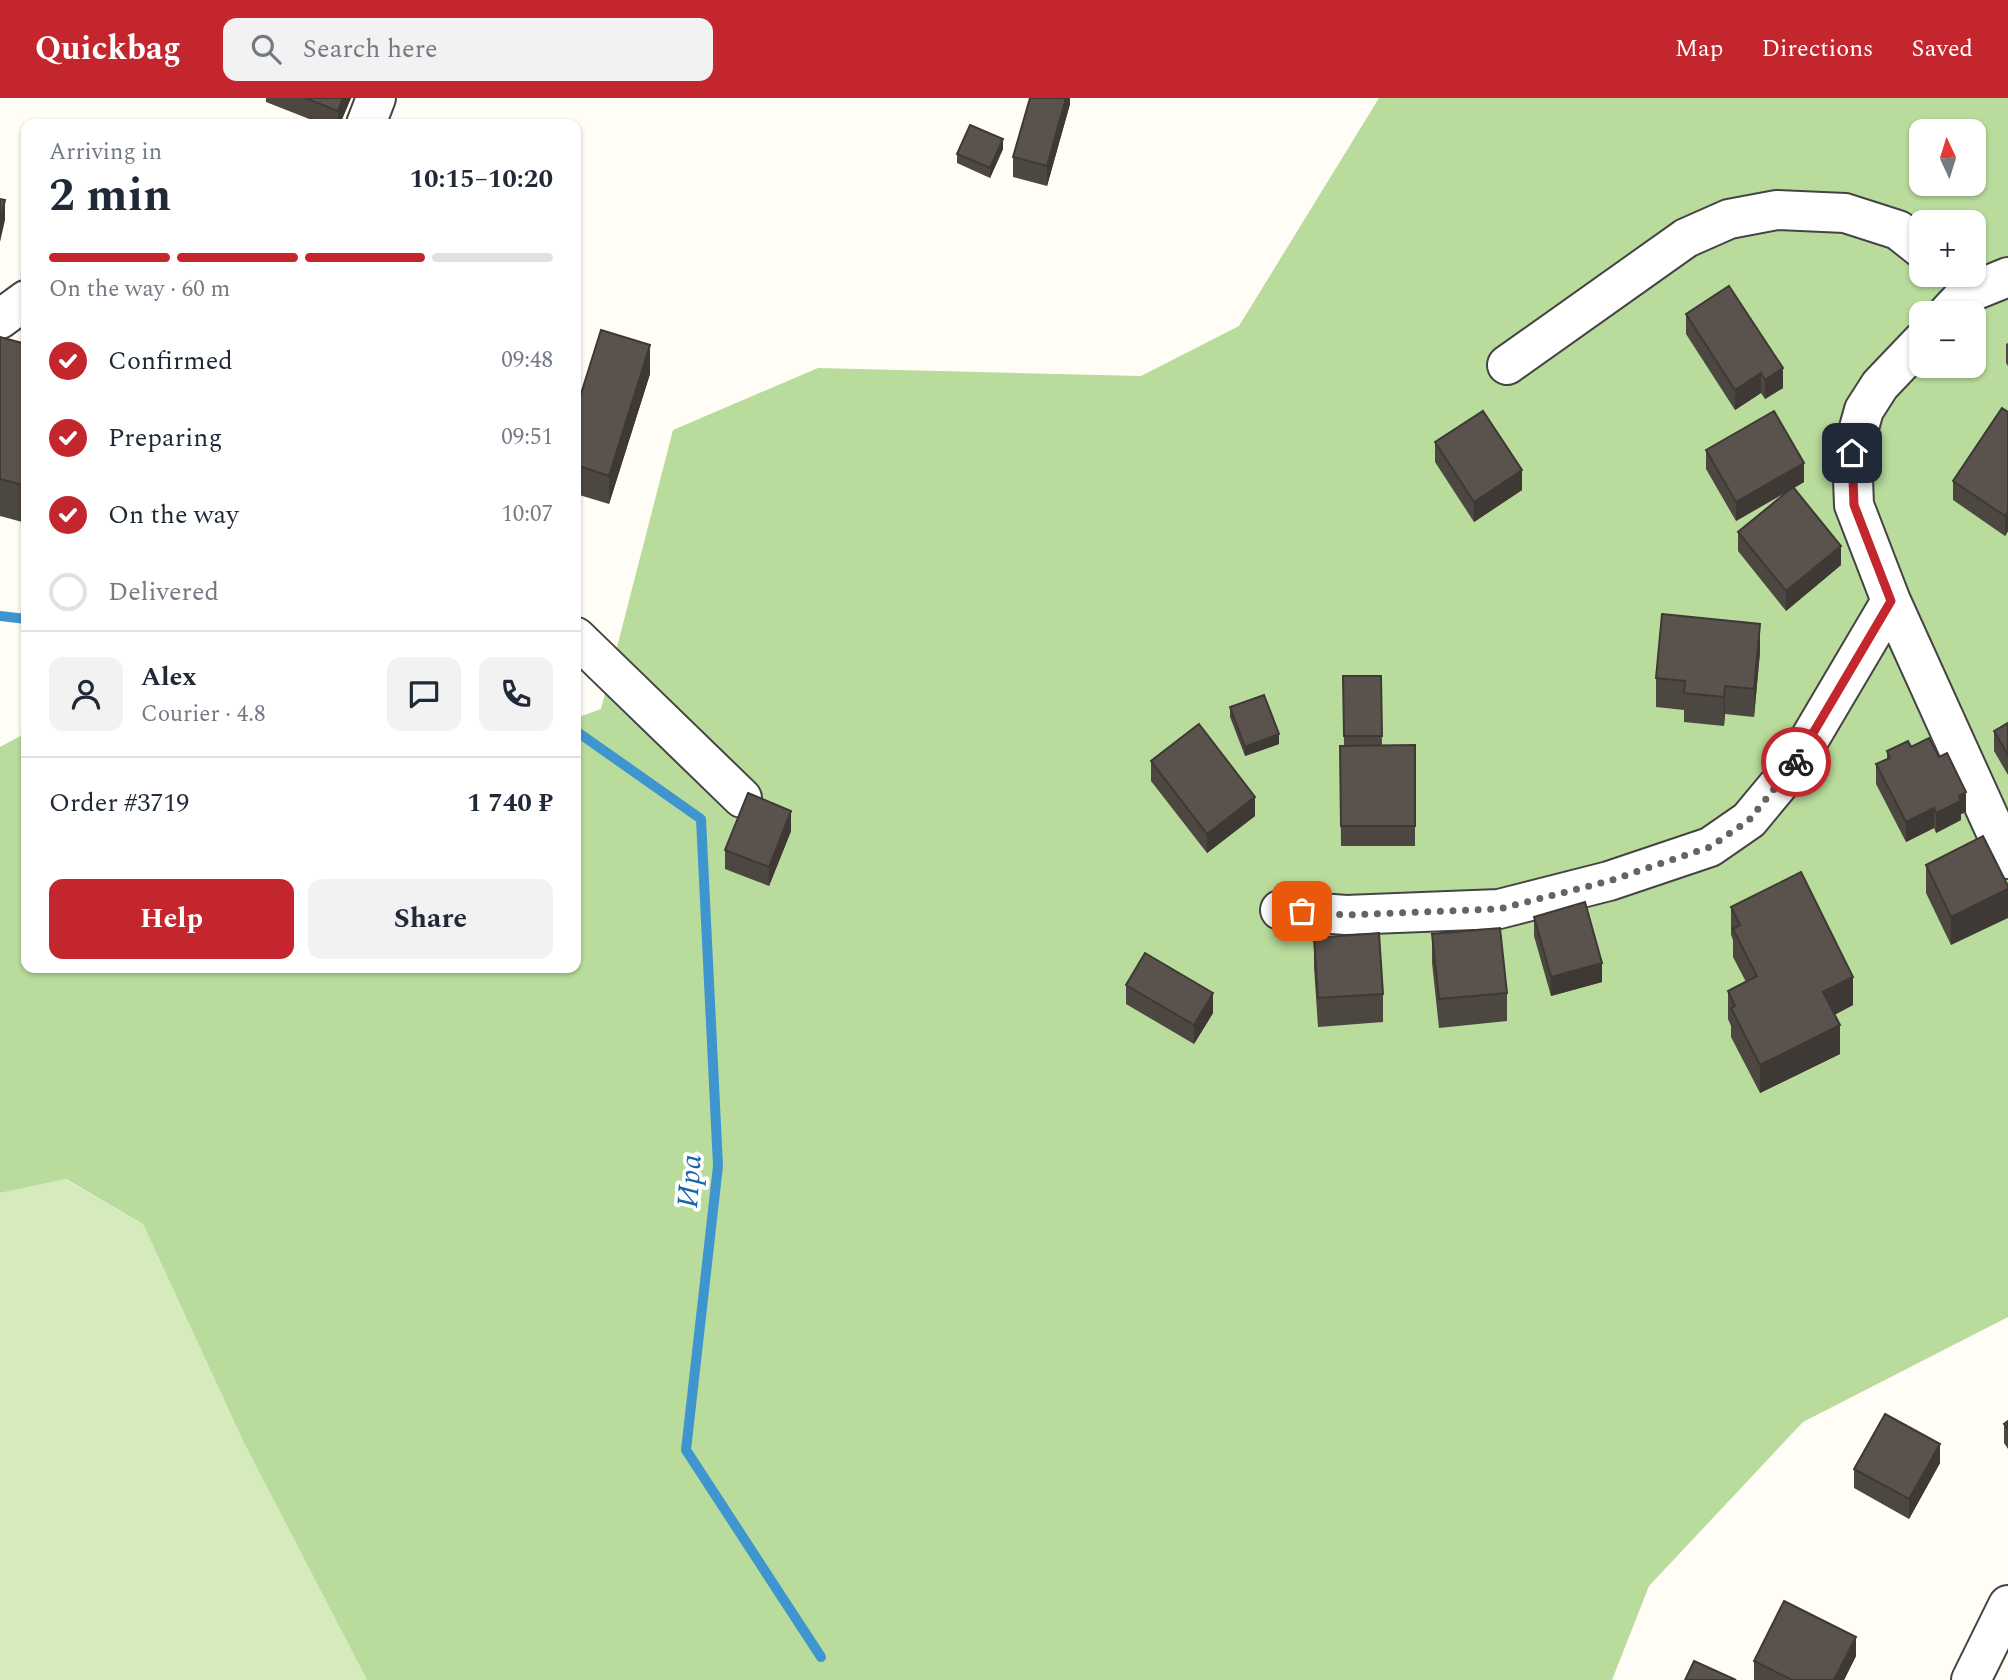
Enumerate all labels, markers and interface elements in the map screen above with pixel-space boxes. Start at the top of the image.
search box [223,18,713,81]
text: Quickbag [35,24,181,74]
text: Search here [303,29,438,69]
icon: search [247,30,285,68]
text: Map [1675,31,1723,67]
text: Directions [1761,31,1873,67]
text: Saved [1911,31,1973,67]
north arrow [1909,119,1986,196]
map controls [1909,119,1986,378]
text: Arriving in [49,135,162,170]
text: 10:15–10:20 [409,159,553,199]
text: 2 min [49,161,171,231]
button: + [1909,210,1986,287]
text: On the way · 60 m [49,272,230,307]
button: − [1909,301,1986,378]
text: Confirmed [108,341,233,381]
icon: check [49,342,87,380]
text: 09:48 [501,343,553,378]
text: Preparing [108,418,222,458]
icon: check [49,419,87,457]
text: 09:51 [501,420,553,455]
pin [1822,423,1882,483]
icon: home [1833,434,1871,472]
text: On the way [108,495,239,535]
icon: check [49,496,87,534]
text: 10:07 [501,497,553,532]
text: Delivered [108,572,219,612]
button: person [49,657,123,731]
text: Alex [141,657,196,697]
button: chat [387,657,461,731]
button: phone [479,657,553,731]
text: Courier · 4.8 [141,697,266,732]
courier [1761,727,1831,797]
icon: bike [1777,743,1815,781]
text: Order #3719 [49,783,189,823]
text: 1 740 ₽ [467,783,553,823]
button: Help [49,879,294,959]
button: Share [308,879,553,959]
pin [1272,881,1332,941]
icon: bag [1283,892,1321,930]
water label: Ира [665,1153,715,1209]

